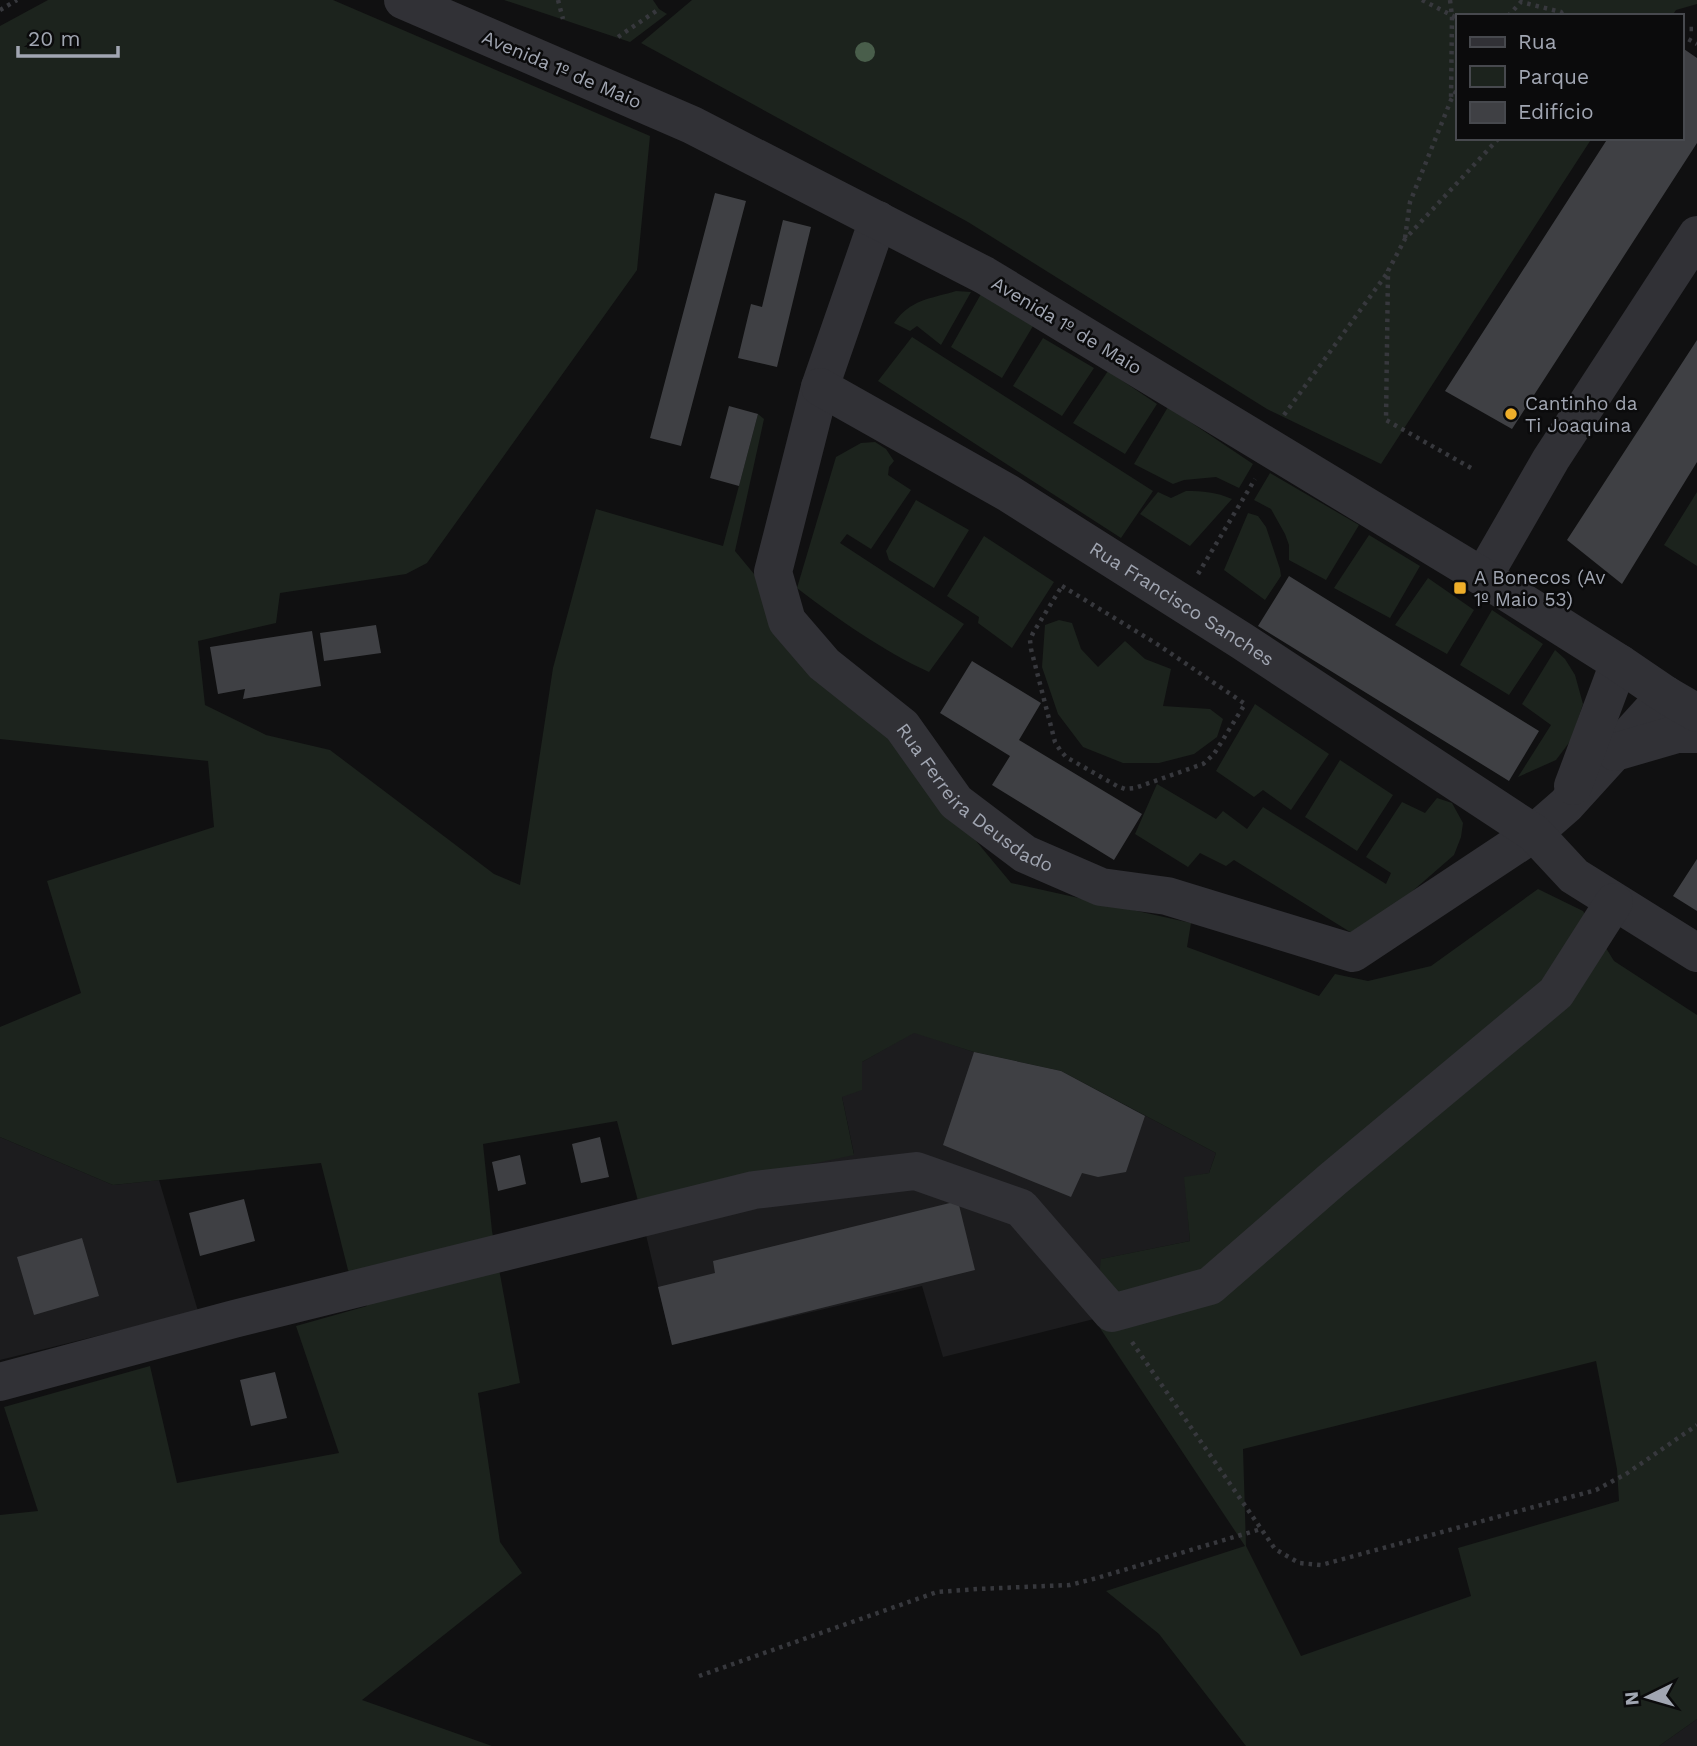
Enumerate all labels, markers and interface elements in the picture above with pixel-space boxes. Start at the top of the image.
scale bar [18,14,117,58]
legend [1456,14,1683,140]
street label: Avenida 1º de Maio [478,25,645,114]
text: 20 m [28,26,80,51]
text: Rua [1518,29,1557,54]
text: Parque [1518,64,1589,89]
text: Edifício [1518,99,1594,124]
street label: Avenida 1º de Maio [987,271,1146,379]
place label: Cantinho da Ti Joaquina [1525,392,1638,437]
marker: Cantinho da Ti Joaquina [1503,406,1519,422]
street label: Rua Francisco Sanches [1085,537,1278,671]
place label: A Bonecos (Av 1º Maio 53) [1474,566,1605,611]
marker: A Bonecos (Av 1º Maio 53) [1452,580,1468,596]
street label: Rua Ferreira Deusdado [891,719,1057,877]
north arrow [1613,1662,1683,1732]
text: N [1619,1690,1644,1706]

